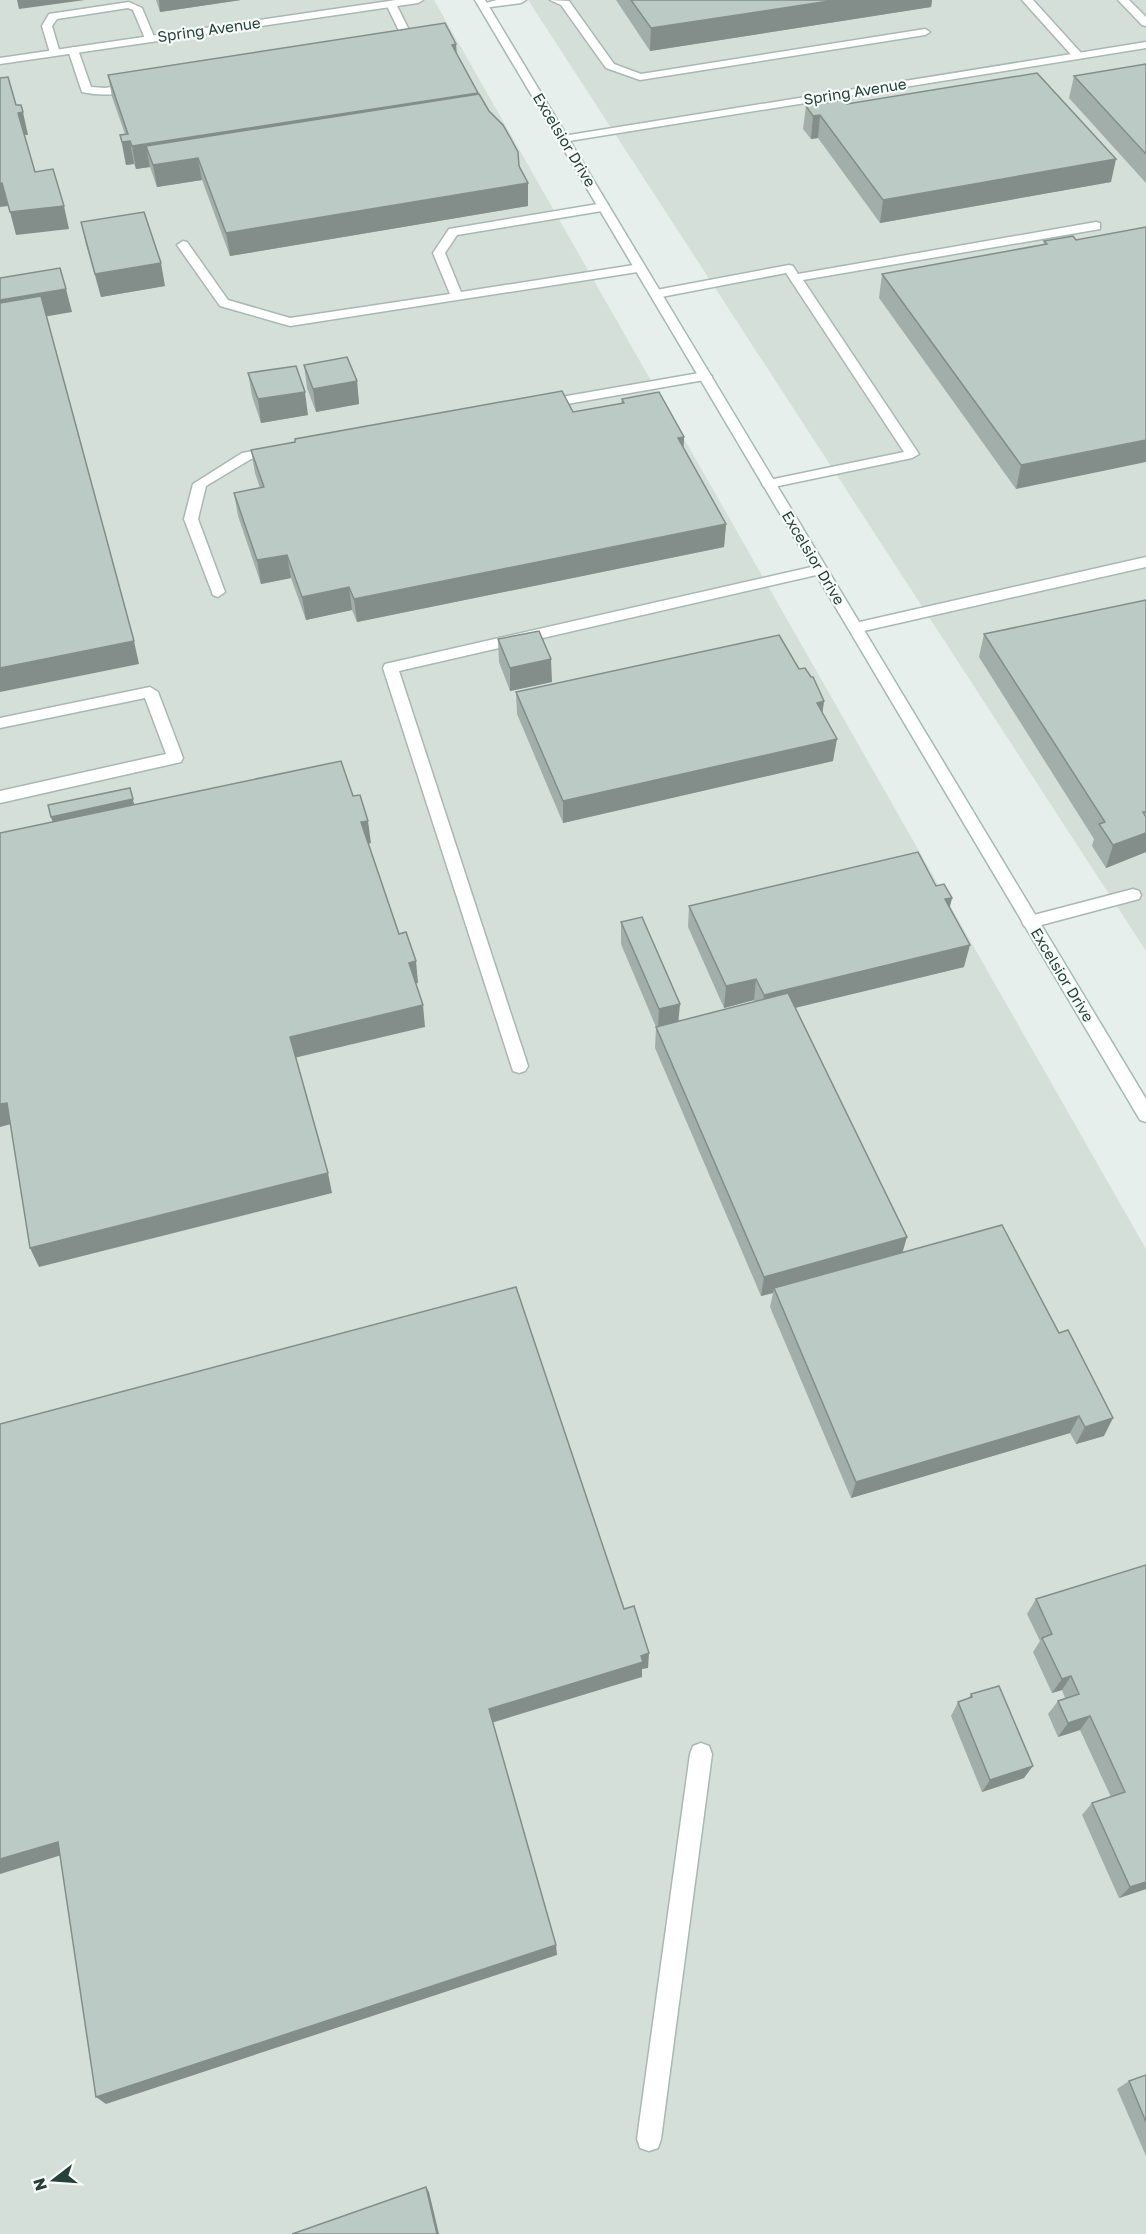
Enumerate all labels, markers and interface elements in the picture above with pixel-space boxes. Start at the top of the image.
street label: Spring Avenue [156,13,262,45]
street label: Spring Avenue [802,74,908,108]
street label: Excelsior Drive [530,89,600,190]
street label: Excelsior Drive [779,507,849,608]
street label: Excelsior Drive [1028,924,1098,1025]
north arrow [24,2150,84,2210]
text: N [28,2176,51,2193]

